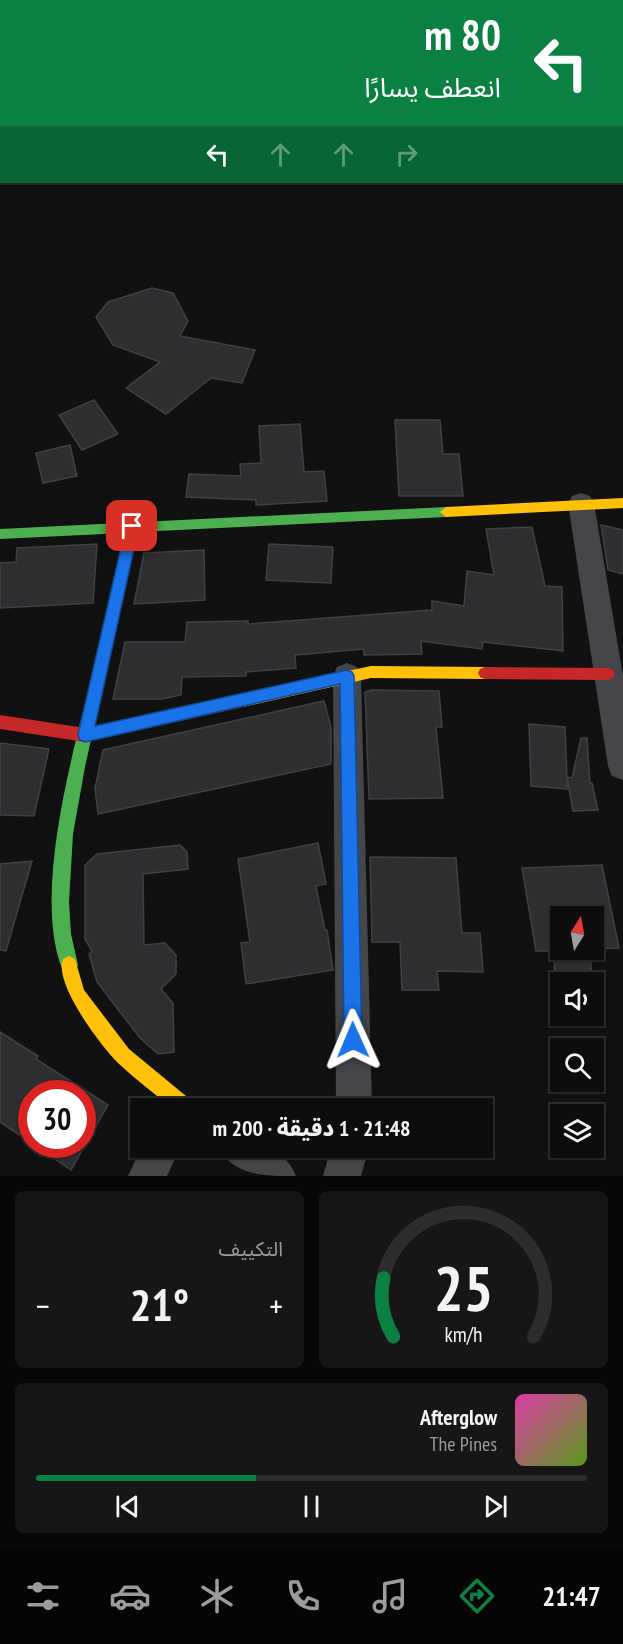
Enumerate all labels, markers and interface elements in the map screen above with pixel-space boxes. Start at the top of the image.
text: 80 m [424,7,501,62]
icon: left [522,24,600,102]
text: انعطف يسارًا [364,70,501,104]
icon: left [201,138,234,171]
icon: ahead [264,138,297,171]
icon: ahead [327,138,360,171]
icon: right [390,138,423,171]
pin [106,500,157,551]
icon: arrive [115,509,148,542]
north arrow [550,906,604,960]
map controls [550,906,604,1158]
button: sound [550,972,604,1026]
position arrow [321,1008,385,1072]
button: search [550,1038,604,1092]
speed limit sign: 30 [18,1080,96,1158]
button: layers [550,1104,604,1158]
text: 21:48 · 1 دقيقة · 200 m [212,1114,411,1142]
text: التكييف [219,1236,283,1262]
text: 25 [434,1247,493,1328]
text: 21° [130,1275,189,1333]
text: − [36,1284,50,1327]
text: + [269,1284,283,1327]
text: km/h [444,1320,483,1348]
text: Afterglow [420,1403,497,1431]
text: The Pines [430,1431,497,1457]
icon: previous [111,1490,144,1523]
icon: pause [295,1490,328,1523]
icon: next [479,1490,512,1523]
icon: filters [22,1575,64,1617]
icon: car [109,1575,151,1617]
icon: climate [196,1575,238,1617]
icon: phone [282,1575,324,1617]
icon: music [369,1575,411,1617]
icon: directions [456,1575,498,1617]
text: 21:47 [542,1579,601,1613]

